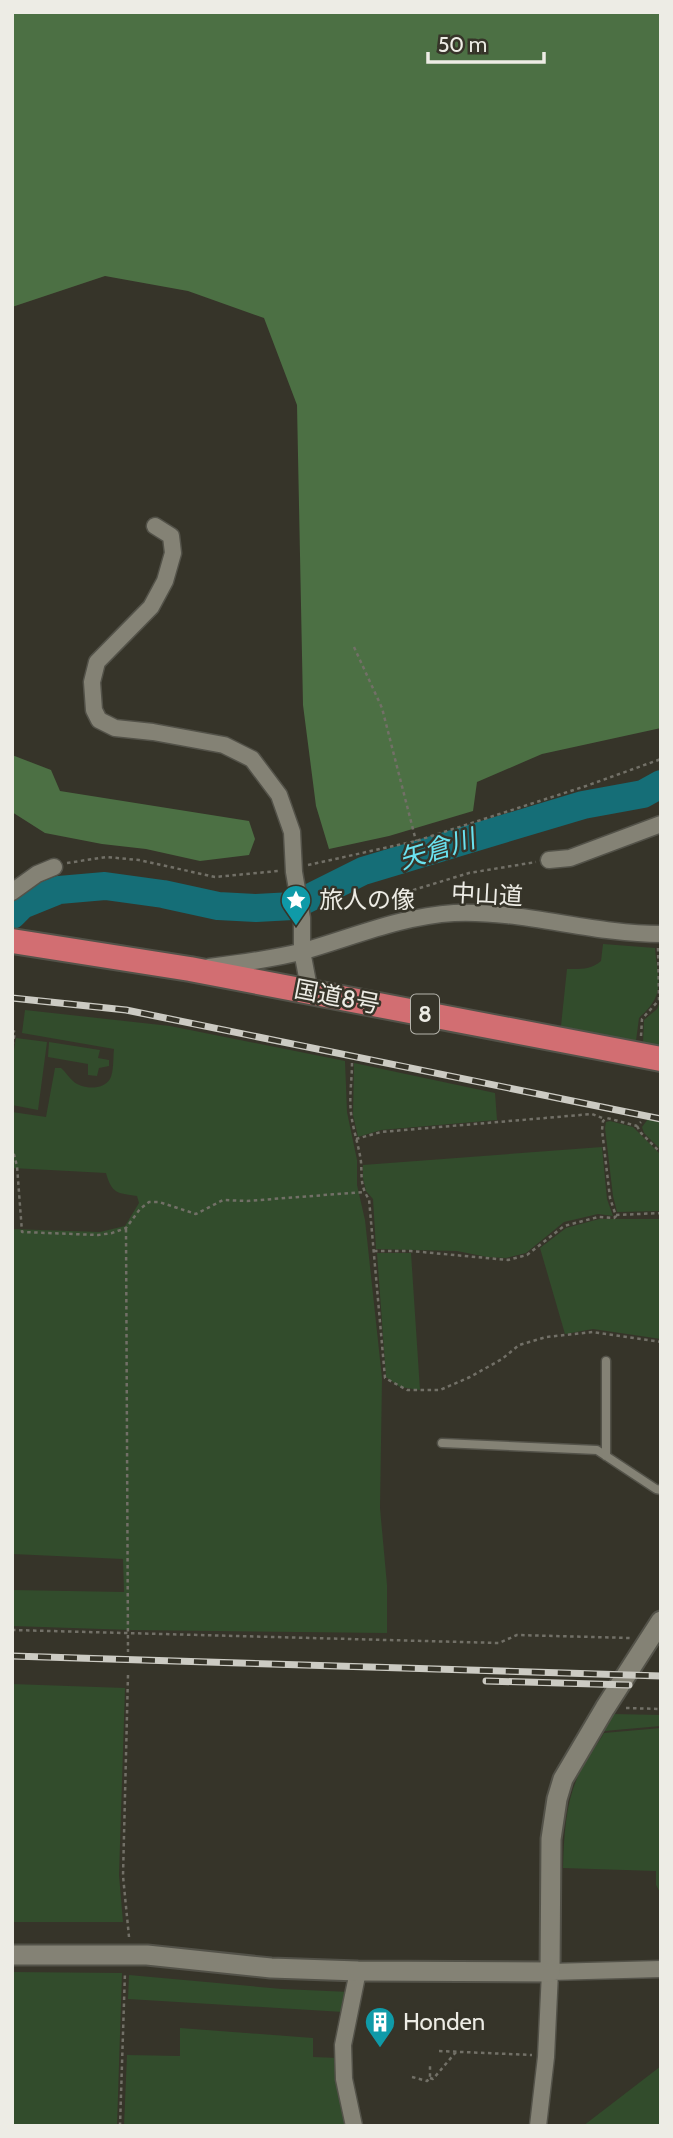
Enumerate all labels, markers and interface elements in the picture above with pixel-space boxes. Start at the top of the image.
scale bar [428,21,544,65]
text: 50 m [438,32,487,57]
water label: 矢倉川 [395,821,482,876]
street label: 中山道 [450,878,524,911]
place icon: 旅人の像 [279,883,313,927]
place label: 旅人の像 [319,885,415,914]
street label: 国道8号 [292,974,382,1019]
road number: 8 [411,995,439,1034]
building icon: Honden [363,2005,397,2049]
place label: Honden [403,2007,485,2036]

